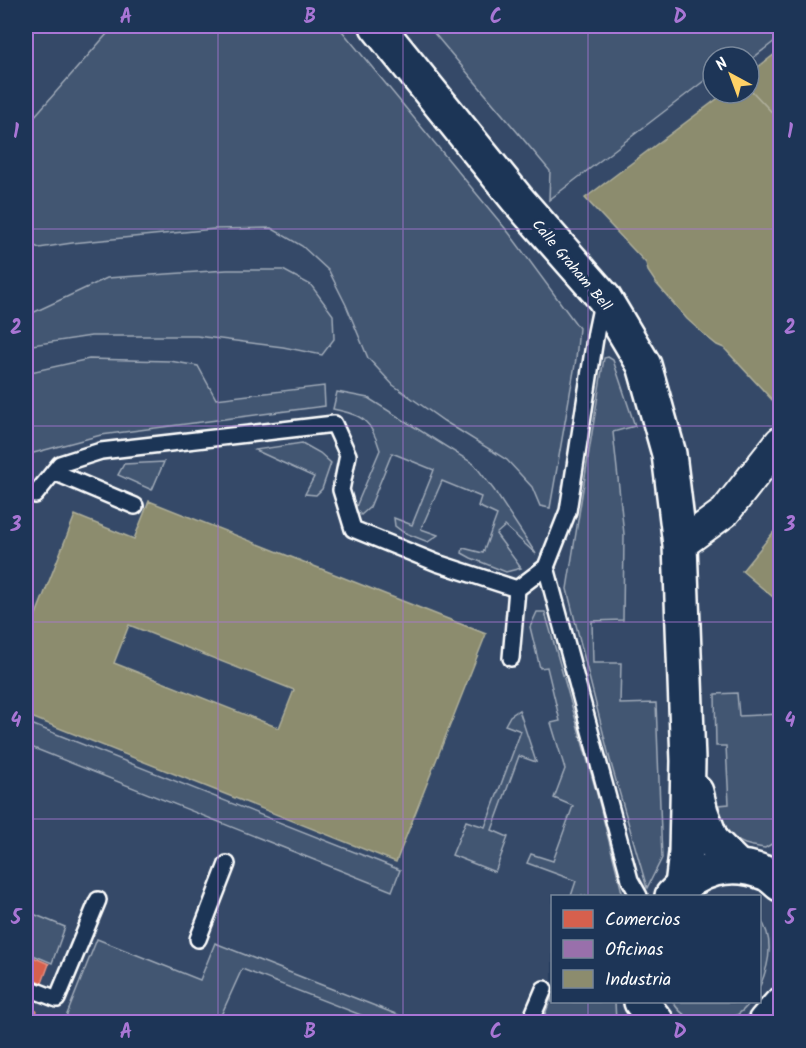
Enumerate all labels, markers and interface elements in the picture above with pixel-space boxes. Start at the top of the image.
text: A [120,2,132,34]
text: B [304,2,316,34]
text: C [490,2,502,34]
text: D [673,2,687,34]
north arrow [701,45,761,105]
text: N [710,52,734,78]
text: 1 [13,117,19,149]
text: 1 [787,117,793,149]
street label: Calle Graham Bell [525,214,617,317]
text: 2 [10,313,22,345]
text: 2 [784,313,796,345]
text: 3 [10,510,22,542]
text: 3 [784,510,796,542]
text: 4 [11,706,22,738]
text: 4 [785,706,796,738]
legend [551,895,761,1003]
text: 5 [10,903,23,935]
text: 5 [784,903,797,935]
text: Comercios [605,906,681,935]
text: Oficinas [605,936,664,965]
text: Industria [605,966,671,995]
text: A [120,1017,132,1048]
text: B [304,1017,316,1048]
text: C [490,1017,502,1048]
text: D [673,1017,687,1048]

